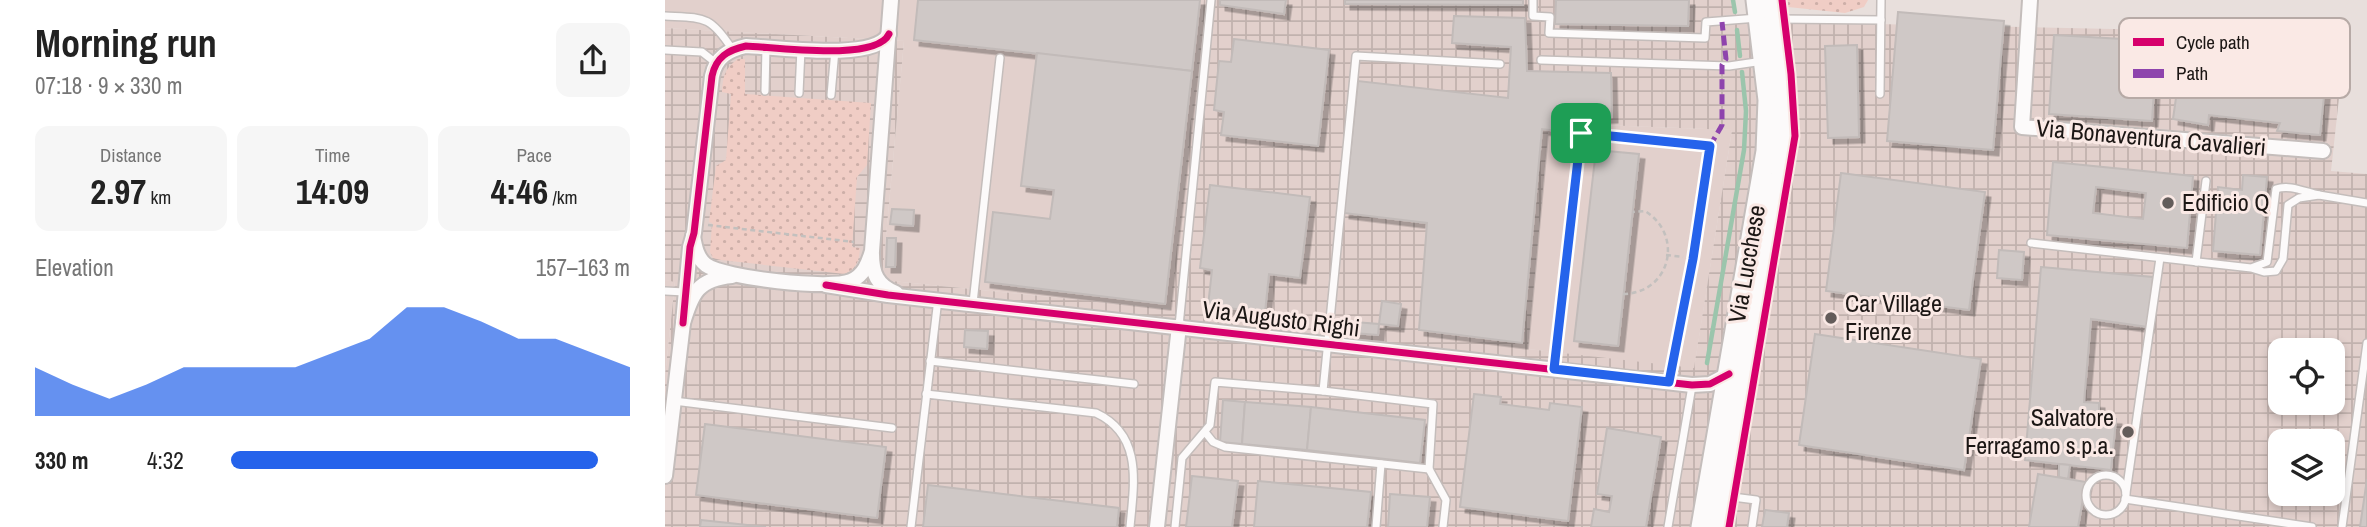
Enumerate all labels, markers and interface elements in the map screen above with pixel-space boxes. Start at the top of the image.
text: Morning run [35,18,217,69]
legend [2119,18,2350,98]
button: share [556,23,630,97]
text: Cycle path [2176,29,2250,55]
text: Path [2176,60,2208,86]
text: 07:18 · 9 × 330 m [35,70,182,101]
pin [1551,103,1611,163]
street label: Via Bonaventura Cavalieri [2035,111,2267,163]
icon: arrive [1562,114,1600,152]
text: Distance [100,142,162,168]
text: Time [315,142,350,168]
text: Pace [516,142,552,168]
text: 2.97 [90,168,146,215]
text: 14:09 [296,168,369,215]
text: 4:46 [491,168,548,215]
text: km [146,184,171,210]
text: /km [548,184,578,210]
place label: Edificio Q [2182,186,2270,218]
marker: Edificio Q [2160,195,2176,211]
street label: Via Lucchese [1720,202,1772,325]
text: Elevation [35,252,114,283]
text: 157–163 m [536,252,630,283]
place label: Car Village Firenze [1845,287,1942,347]
street label: Via Augusto Righi [1201,292,1362,344]
marker: Car Village Firenze [1823,310,1839,326]
map controls [2268,338,2345,506]
button: locate [2268,338,2345,415]
place label: Salvatore Ferragamo s.p.a. [1965,401,2114,461]
marker: Salvatore Ferragamo s.p.a. [2120,424,2136,440]
button: layers [2268,429,2345,506]
text: 330 m [35,445,88,476]
text: 4:32 [147,445,184,476]

